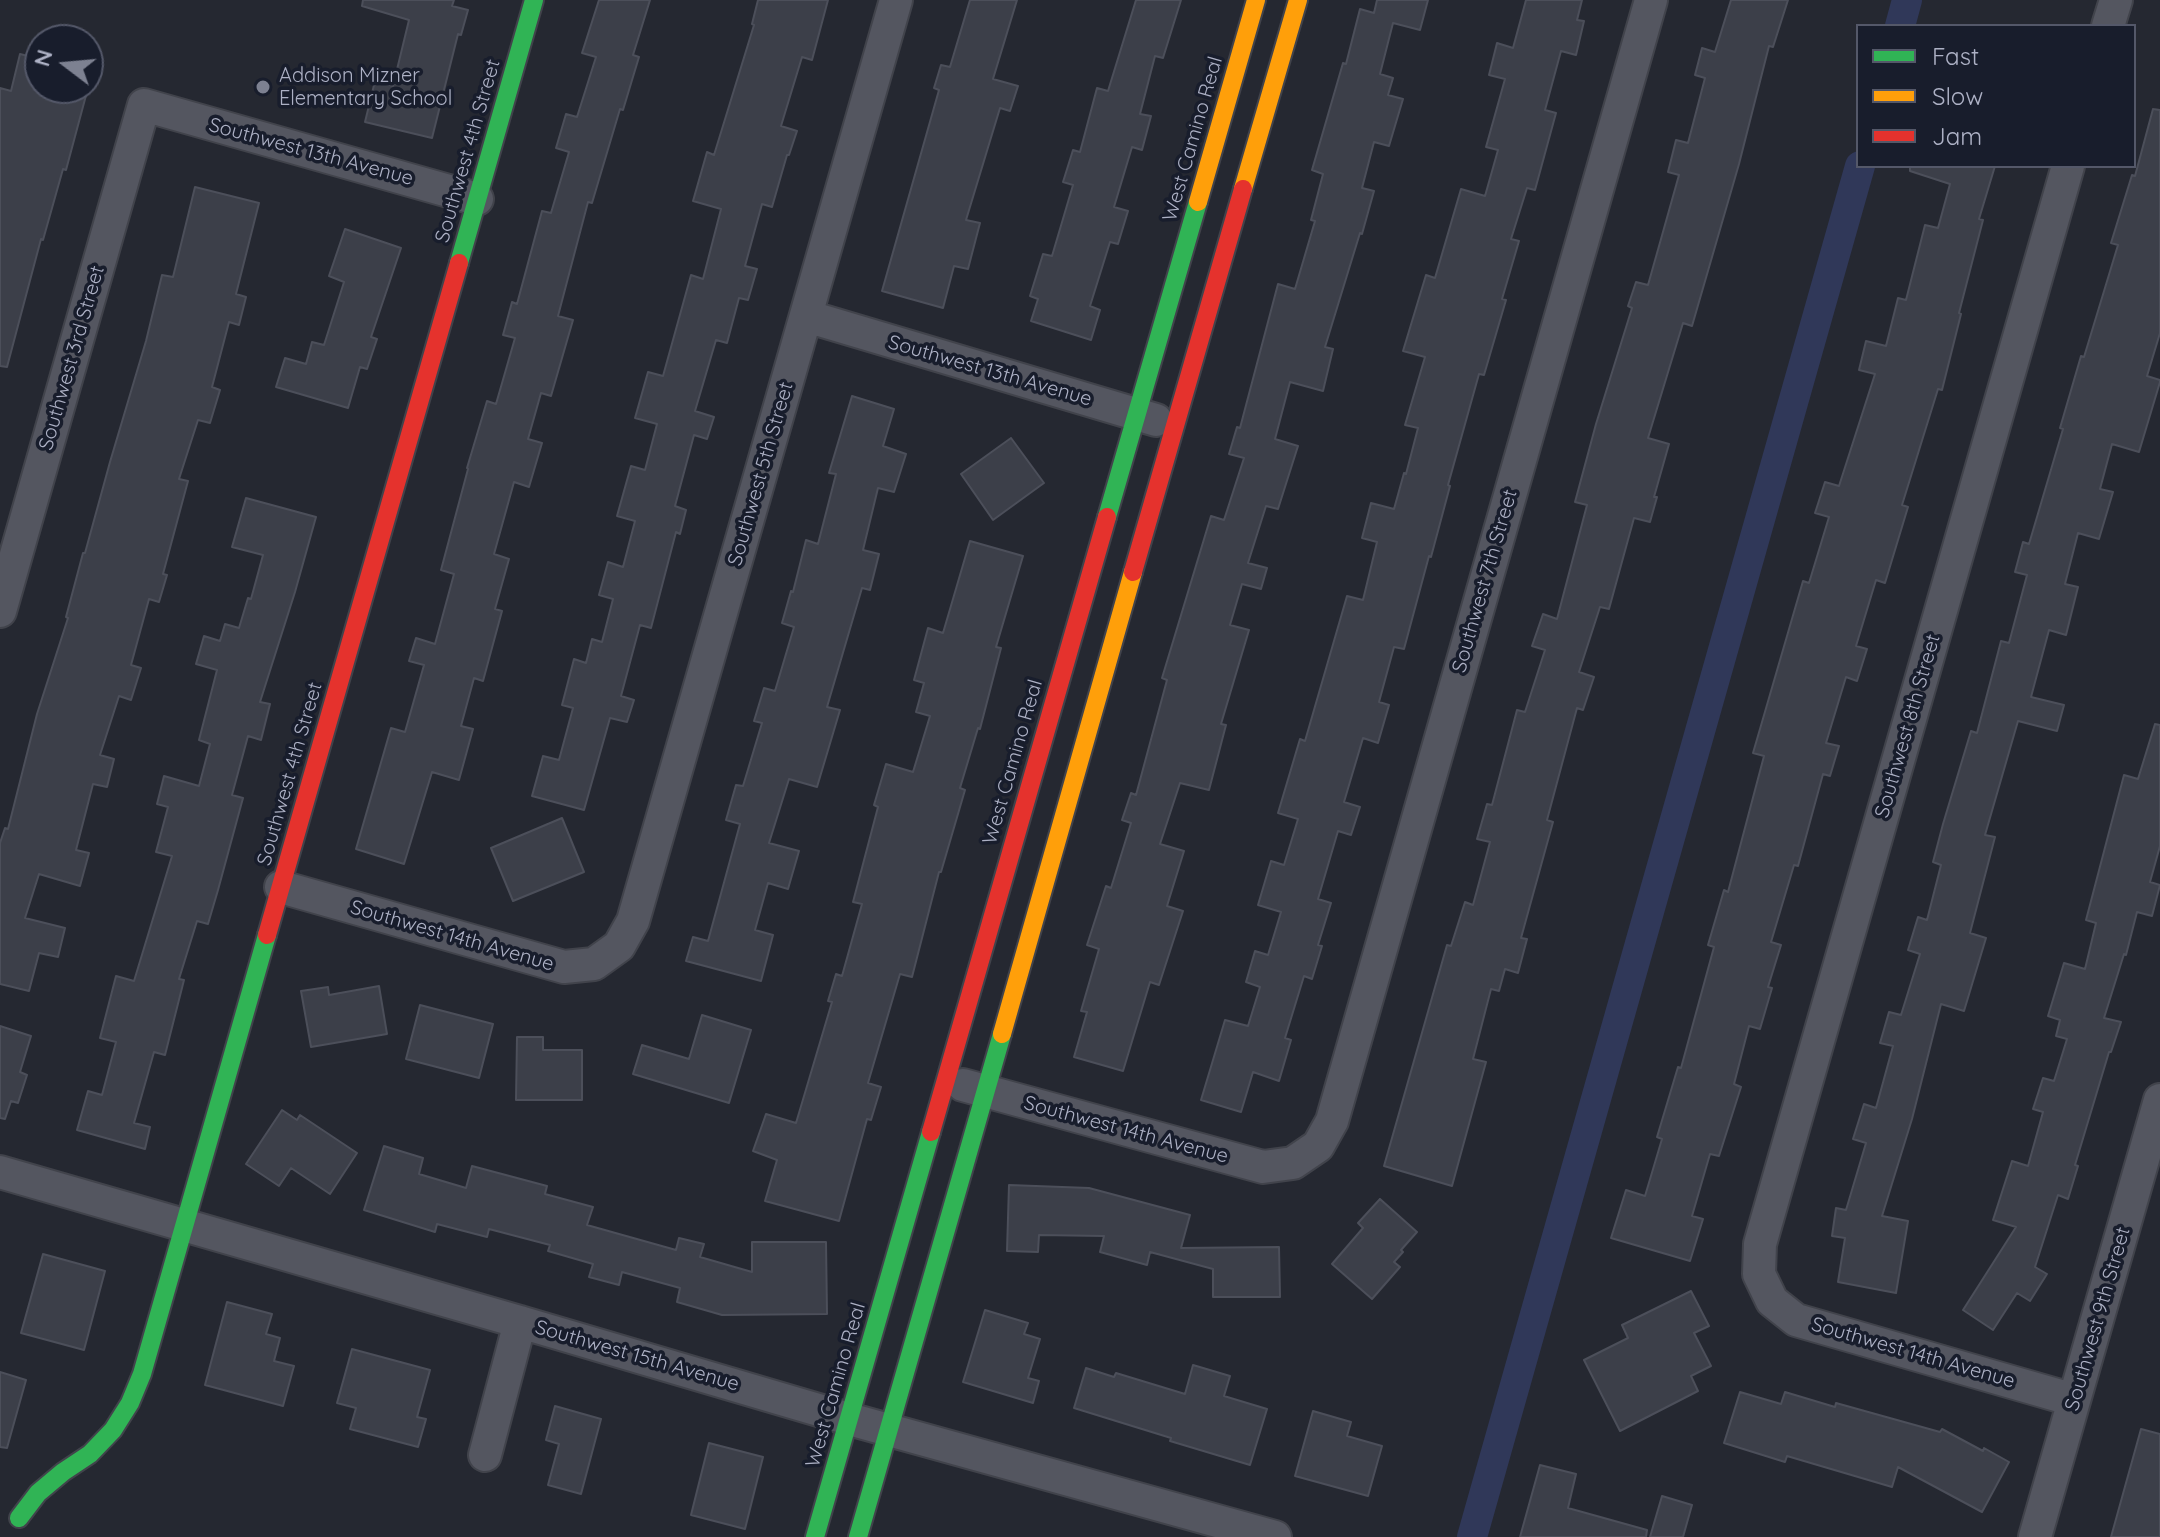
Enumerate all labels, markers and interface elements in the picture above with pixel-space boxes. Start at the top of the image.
north arrow [24,24,104,104]
legend [1856,24,2136,168]
text: Fast [1932,41,1979,71]
text: N [27,46,59,70]
street label: West Camino Real [1158,54,1228,224]
street label: Southwest 4th Street [430,57,506,245]
place label: Addison Mizner Elementary School [279,64,452,111]
marker: Addison Mizner Elementary School [254,78,272,96]
text: Slow [1932,81,1983,111]
street label: Southwest 13th Avenue [206,113,416,191]
text: Jam [1932,121,1982,151]
street label: Southwest 3rd Street [34,263,110,453]
street label: Southwest 13th Avenue [885,330,1095,412]
street label: Southwest 5th Street [723,379,799,569]
street label: Southwest 7th Street [1447,487,1523,675]
street label: Southwest 8th Street [1870,631,1946,821]
street label: West Camino Real [978,677,1048,847]
street label: Southwest 4th Street [252,680,328,868]
street label: Southwest 14th Avenue [348,895,556,977]
street label: Southwest 14th Avenue [1021,1091,1231,1169]
street label: Southwest 9th Street [2060,1224,2136,1414]
street label: West Camino Real [801,1300,871,1470]
street label: Southwest 14th Avenue [1809,1312,2017,1394]
street label: Southwest 15th Avenue [532,1315,742,1397]

